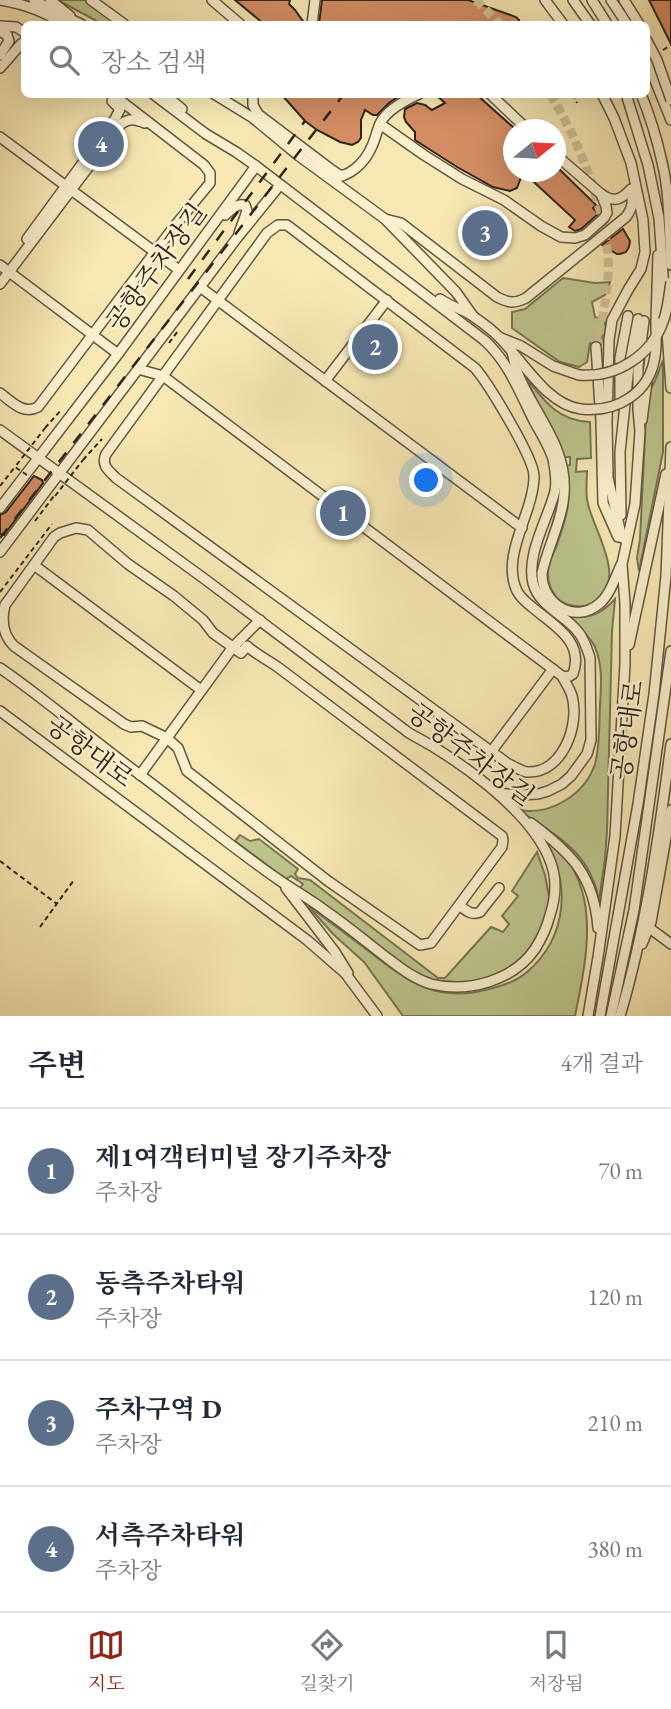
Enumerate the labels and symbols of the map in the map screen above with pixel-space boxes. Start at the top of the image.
pin: 4 [78,118,124,170]
north arrow [503,119,566,182]
street label: 공항주차장길 [98,196,214,338]
pin: 3 [462,207,508,259]
pin: 2 [352,321,398,373]
your location [409,463,443,497]
pin: 1 [320,487,366,539]
street label: 공항대로 [603,678,651,782]
street label: 공항주차장길 [401,695,541,813]
street label: 공항대로 [40,707,140,795]

